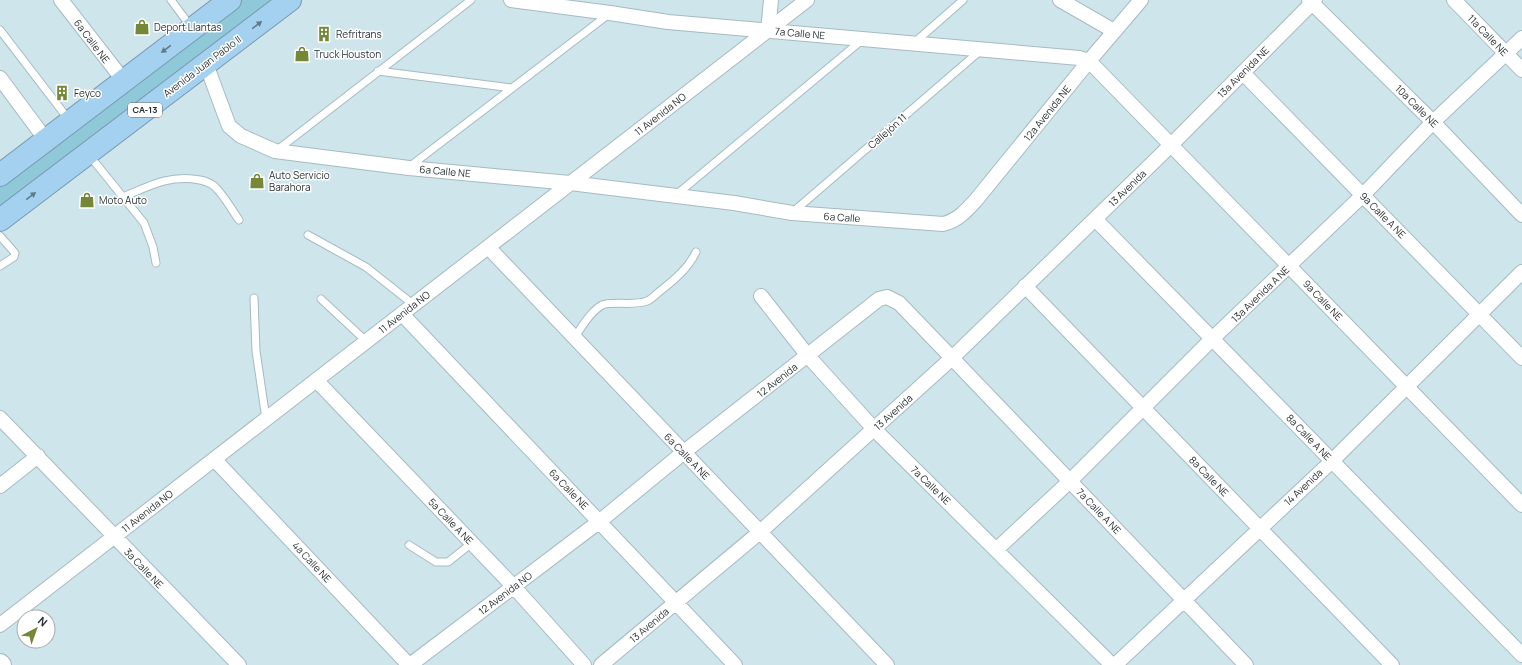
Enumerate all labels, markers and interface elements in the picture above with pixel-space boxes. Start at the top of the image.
street label: 11a Calle NE [1465,11,1512,59]
street label: 6a Calle NE [71,16,113,66]
shop icon: Deport Llantas [133,18,151,36]
place label: Deport Llantas [154,20,222,34]
one-way arrow [252,20,263,29]
street label: 7a Calle NE [774,24,826,42]
building icon: Refritrans [315,25,333,43]
place label: Refritrans [336,27,382,41]
street label: Avenida Juan Pablo II [160,32,244,100]
street label: 13a Avenida NE [1214,43,1272,101]
one-way arrow [160,45,171,53]
shop icon: Truck Houston [293,45,311,63]
place label: Truck Houston [314,47,381,61]
street label: 10a Calle NE [1392,81,1442,131]
street label: 12a Avenida NE [1020,82,1074,144]
building icon: Feyco [53,84,71,102]
place label: Feyco [74,86,101,100]
street label: 11 Avenida NO [631,89,689,139]
road number: CA-13 [128,103,162,117]
street label: Callejón 11 [865,110,909,152]
street label: 6a Calle NE [419,162,472,180]
street label: 13 Avenida [1105,166,1149,210]
place label: Auto Servicio Barahora [269,168,330,194]
shop icon: Auto Servicio Barahora [248,172,266,190]
street label: 9a Calle A NE [1357,189,1409,241]
shop icon: Moto Auto [78,191,96,209]
one-way arrow [26,193,36,201]
place label: Moto Auto [99,193,147,207]
street label: 6a Calle [823,209,861,225]
street label: 13a Avenida A NE [1228,262,1292,325]
street label: 9a Calle NE [1300,277,1346,324]
street label: 11 Avenida NO [375,287,433,337]
street label: 12 Avenida [754,360,800,400]
street label: 13 Avenida [871,391,915,433]
street label: 8a Calle A NE [1283,411,1335,463]
street label: 6a Calle A NE [661,430,713,483]
street label: 8a Calle NE [1186,453,1232,499]
street label: 7a Calle NE [908,462,954,508]
street label: 14 Avenida [1281,465,1325,509]
street label: 6a Calle NE [546,466,592,513]
street label: 7a Calle A NE [1074,485,1125,537]
street label: 11 Avenida NO [118,486,176,536]
street label: 5a Calle A NE [425,495,477,547]
street label: 4a Calle NE [289,538,335,586]
street label: 3a Calle NE [121,545,167,591]
street label: 12 Avenida NO [475,568,535,618]
street label: 13 Avenida [626,604,672,646]
north arrow [16,609,56,649]
text: N [35,613,51,629]

